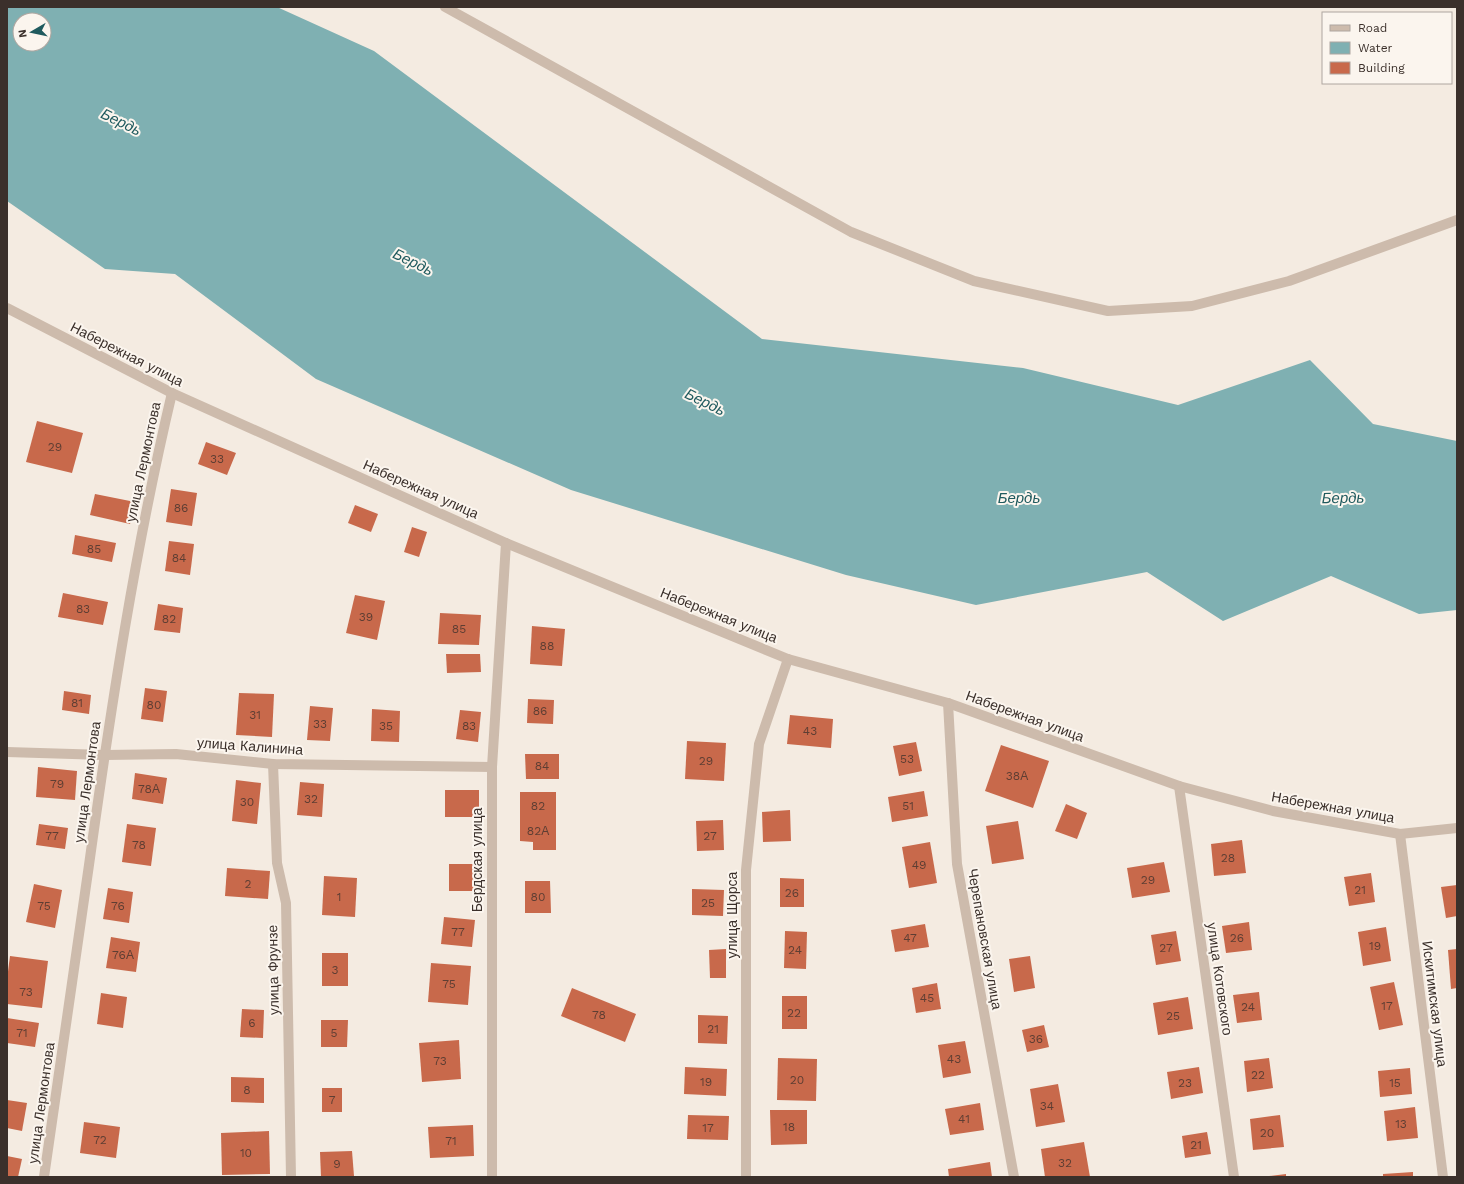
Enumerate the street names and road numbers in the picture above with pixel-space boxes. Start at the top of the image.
street label: Набережная улица [68,319,186,390]
street label: улица Лермонтова [122,400,164,523]
street label: Набережная улица [361,456,481,522]
street label: Набережная улица [658,584,780,646]
street label: Набережная улица [964,687,1087,745]
street label: улица Лермонтова [71,720,103,844]
street label: улица Калинина [196,734,304,758]
street label: Набережная улица [1270,788,1396,826]
street label: Бердская улица [469,807,485,912]
street label: Черепановская улица [965,867,1005,1011]
street label: улица Щорса [724,871,740,958]
street label: улица Котовского [1204,922,1236,1037]
street label: улица Фрунзе [264,924,282,1015]
street label: Искитимская улица [1419,940,1451,1068]
street label: улица Лермонтова [25,1041,57,1165]

